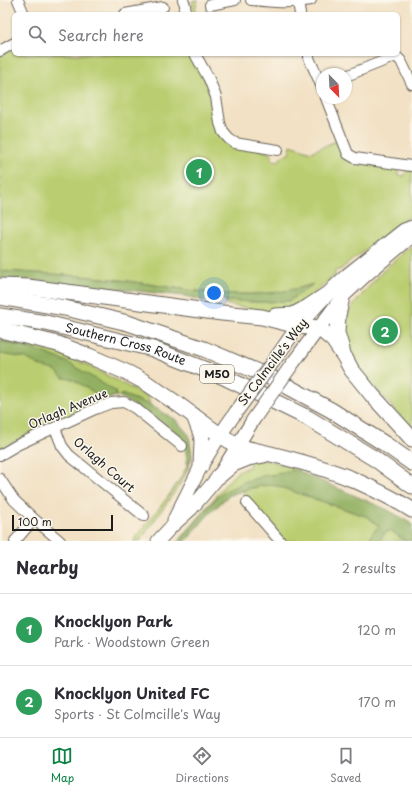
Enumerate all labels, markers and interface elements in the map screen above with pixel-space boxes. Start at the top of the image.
search box [12,12,400,56]
icon: search [26,23,48,45]
text: Search here [58,23,144,46]
north arrow [316,68,352,104]
pin: 1 [186,157,212,187]
your location [204,283,224,303]
street label: St Colmcille's Way [233,314,311,409]
pin: 2 [372,316,398,346]
street label: Southern Cross Route [64,318,189,369]
road number: M50 [200,365,234,383]
street label: Orlagh Avenue [25,383,110,433]
street label: Orlagh Court [70,432,139,496]
scale bar [12,513,113,532]
text: 100 m [18,513,52,530]
text: Nearby [16,554,78,580]
text: 2 results [342,558,396,577]
text: Knocklyon Park [54,609,173,632]
text: 1 [26,620,32,639]
text: 120 m [357,620,396,639]
text: Park · Woodstown Green [54,632,210,651]
text: Knocklyon United FC [54,681,210,704]
text: 2 [24,692,34,711]
text: 170 m [358,692,396,711]
text: Sports · St Colmcille's Way [54,704,221,723]
tab: Map [51,745,74,786]
tab: Directions [175,745,229,786]
tab: Saved [330,745,361,786]

